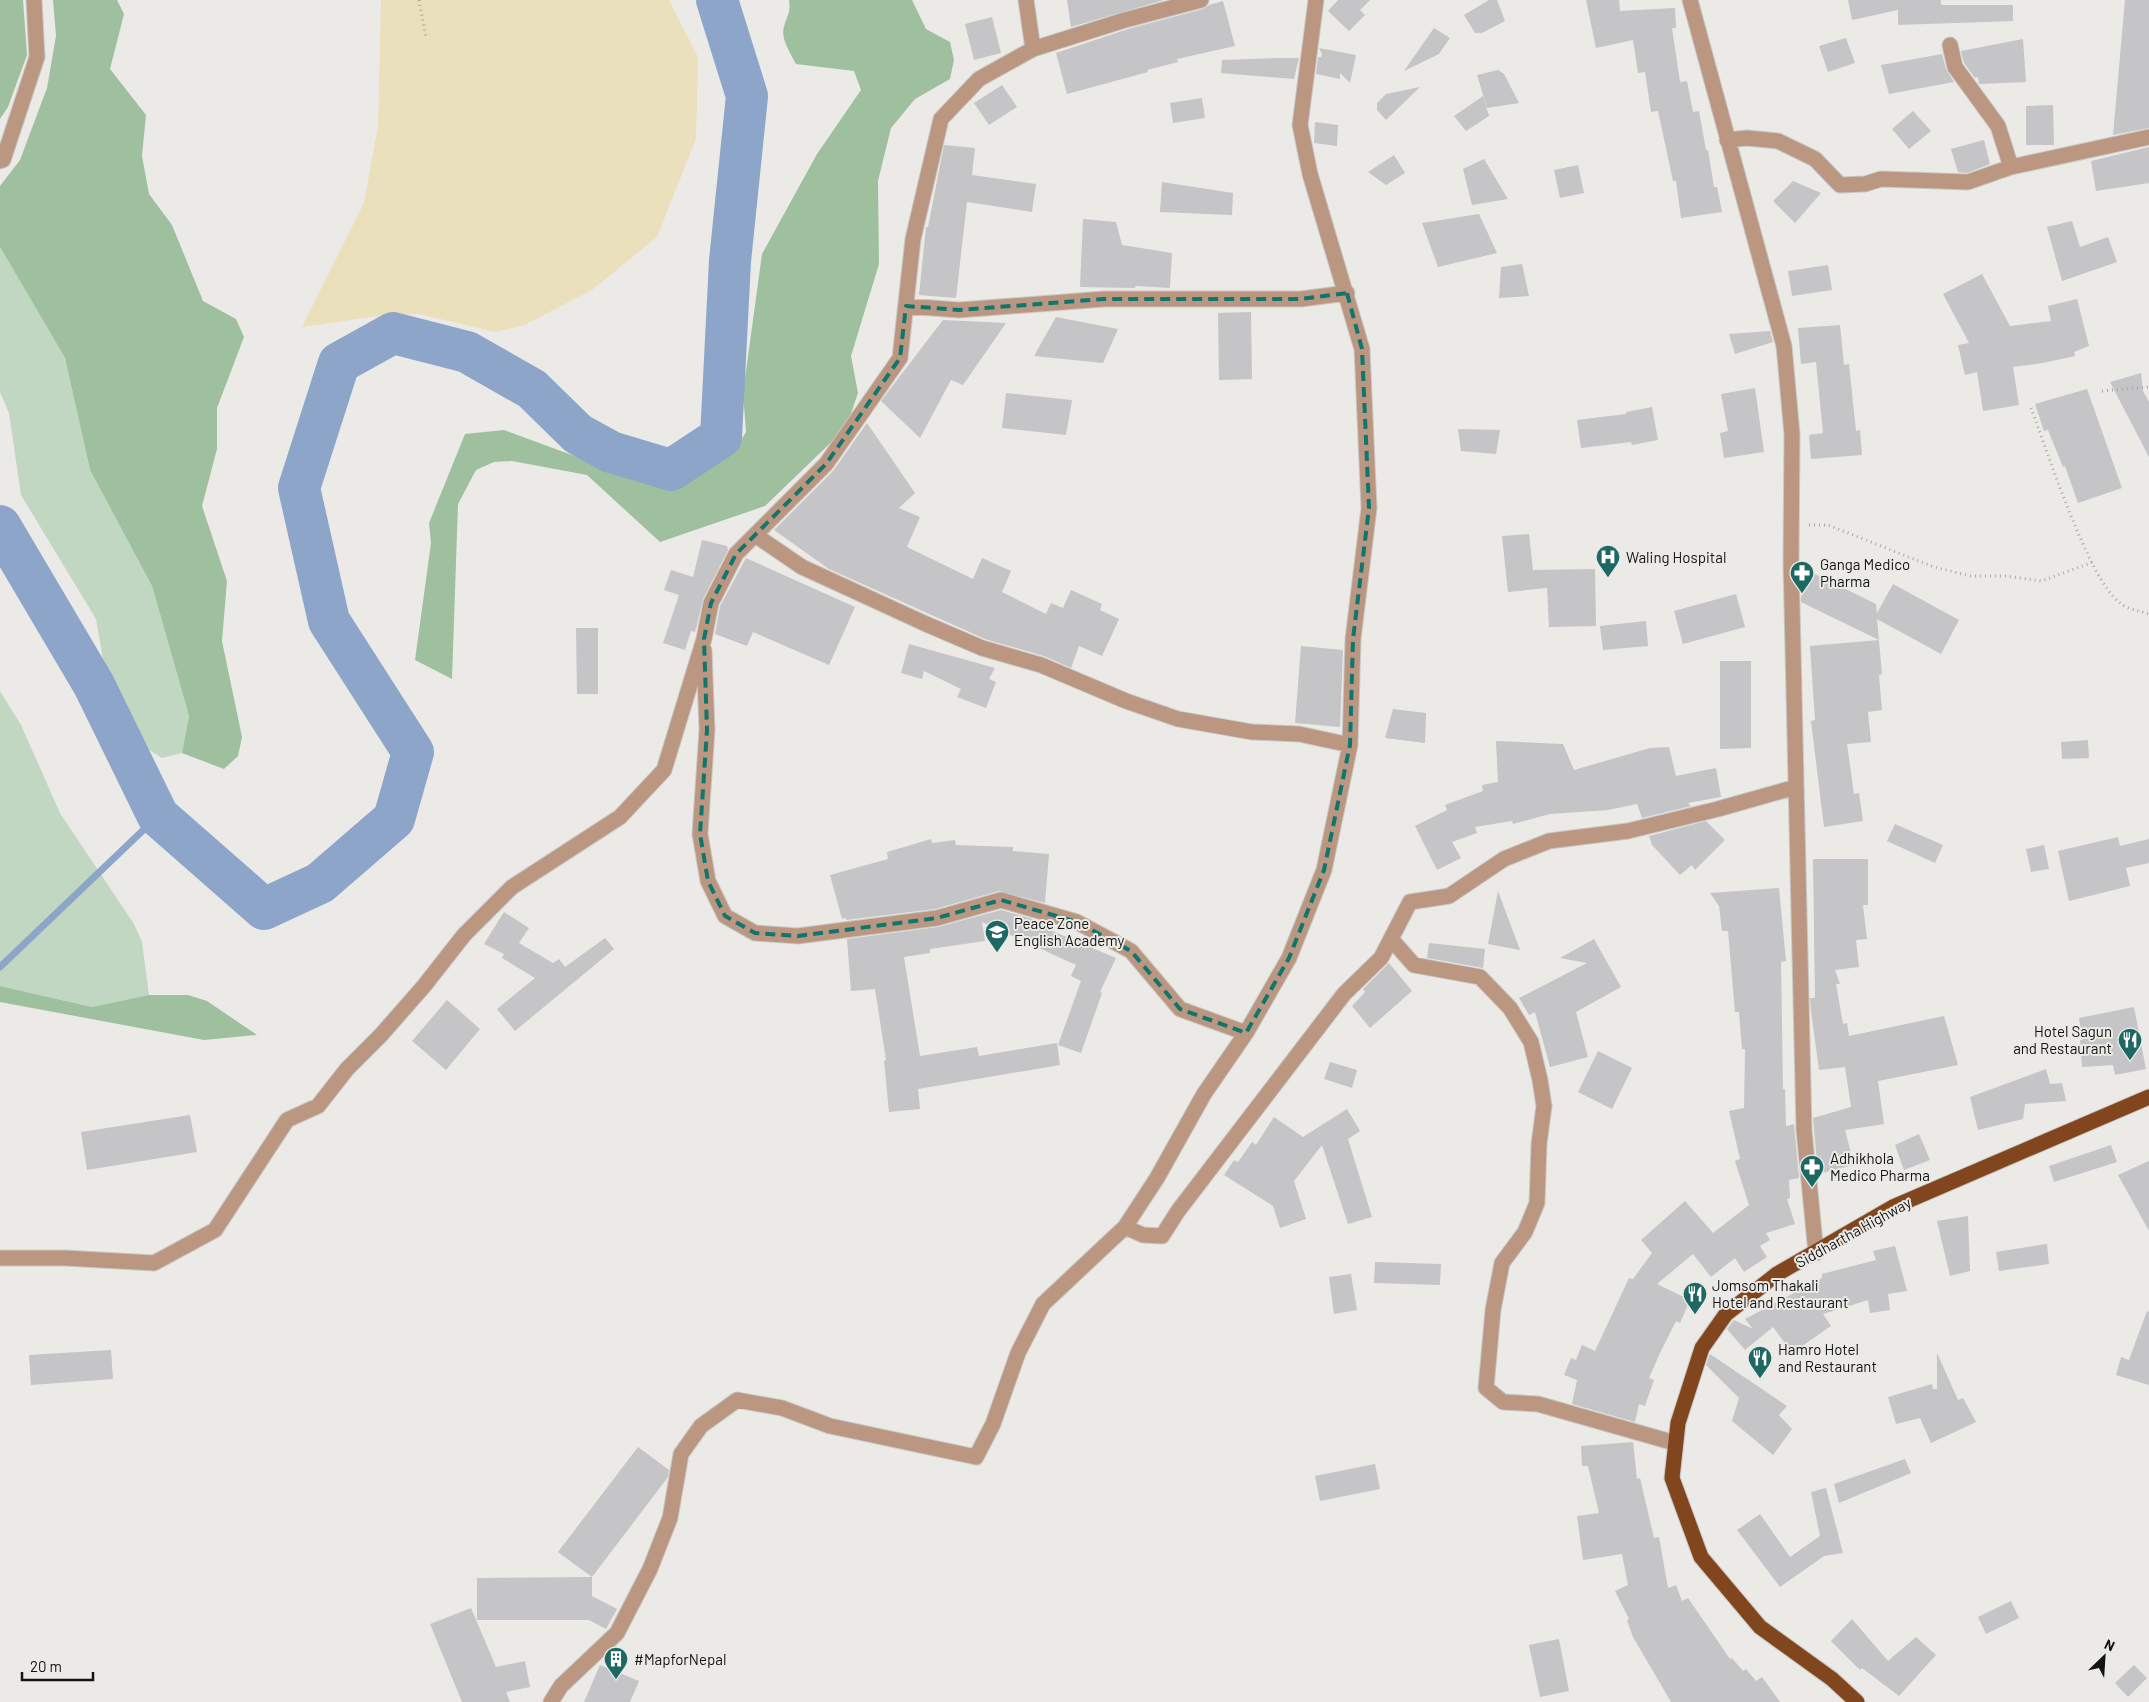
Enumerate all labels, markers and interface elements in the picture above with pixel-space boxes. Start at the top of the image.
hospital icon: Waling Hospital [1595,544,1621,578]
place label: Waling Hospital [1626,548,1726,566]
place label: Ganga Medico Pharma [1820,555,1910,590]
pharmacy icon: Ganga Medico Pharma [1789,560,1815,594]
place label: Peace Zone English Academy [1014,914,1125,949]
school or university icon: Peace Zone English Academy [984,919,1010,953]
place label: Hotel Sagun and Restaurant [2013,1022,2112,1057]
restaurant icon: Hotel Sagun and Restaurant [2117,1027,2143,1061]
place label: Adhikhola Medico Pharma [1830,1149,1930,1184]
pharmacy icon: Adhikhola Medico Pharma [1799,1154,1825,1188]
street label: Siddhartha Highway [1792,1193,1914,1271]
place label: Jomsom Thakali Hotel and Restaurant [1712,1276,1848,1311]
restaurant icon: Jomsom Thakali Hotel and Restaurant [1682,1281,1708,1315]
place label: Hamro Hotel and Restaurant [1778,1340,1877,1375]
restaurant icon: Hamro Hotel and Restaurant [1747,1345,1773,1379]
north arrow [2079,1632,2129,1682]
text: N [2102,1635,2118,1654]
building icon: #MapforNepal [603,1646,629,1680]
scale bar [22,1650,94,1682]
place label: #MapforNepal [634,1650,726,1668]
text: 20 m [30,1657,62,1675]

